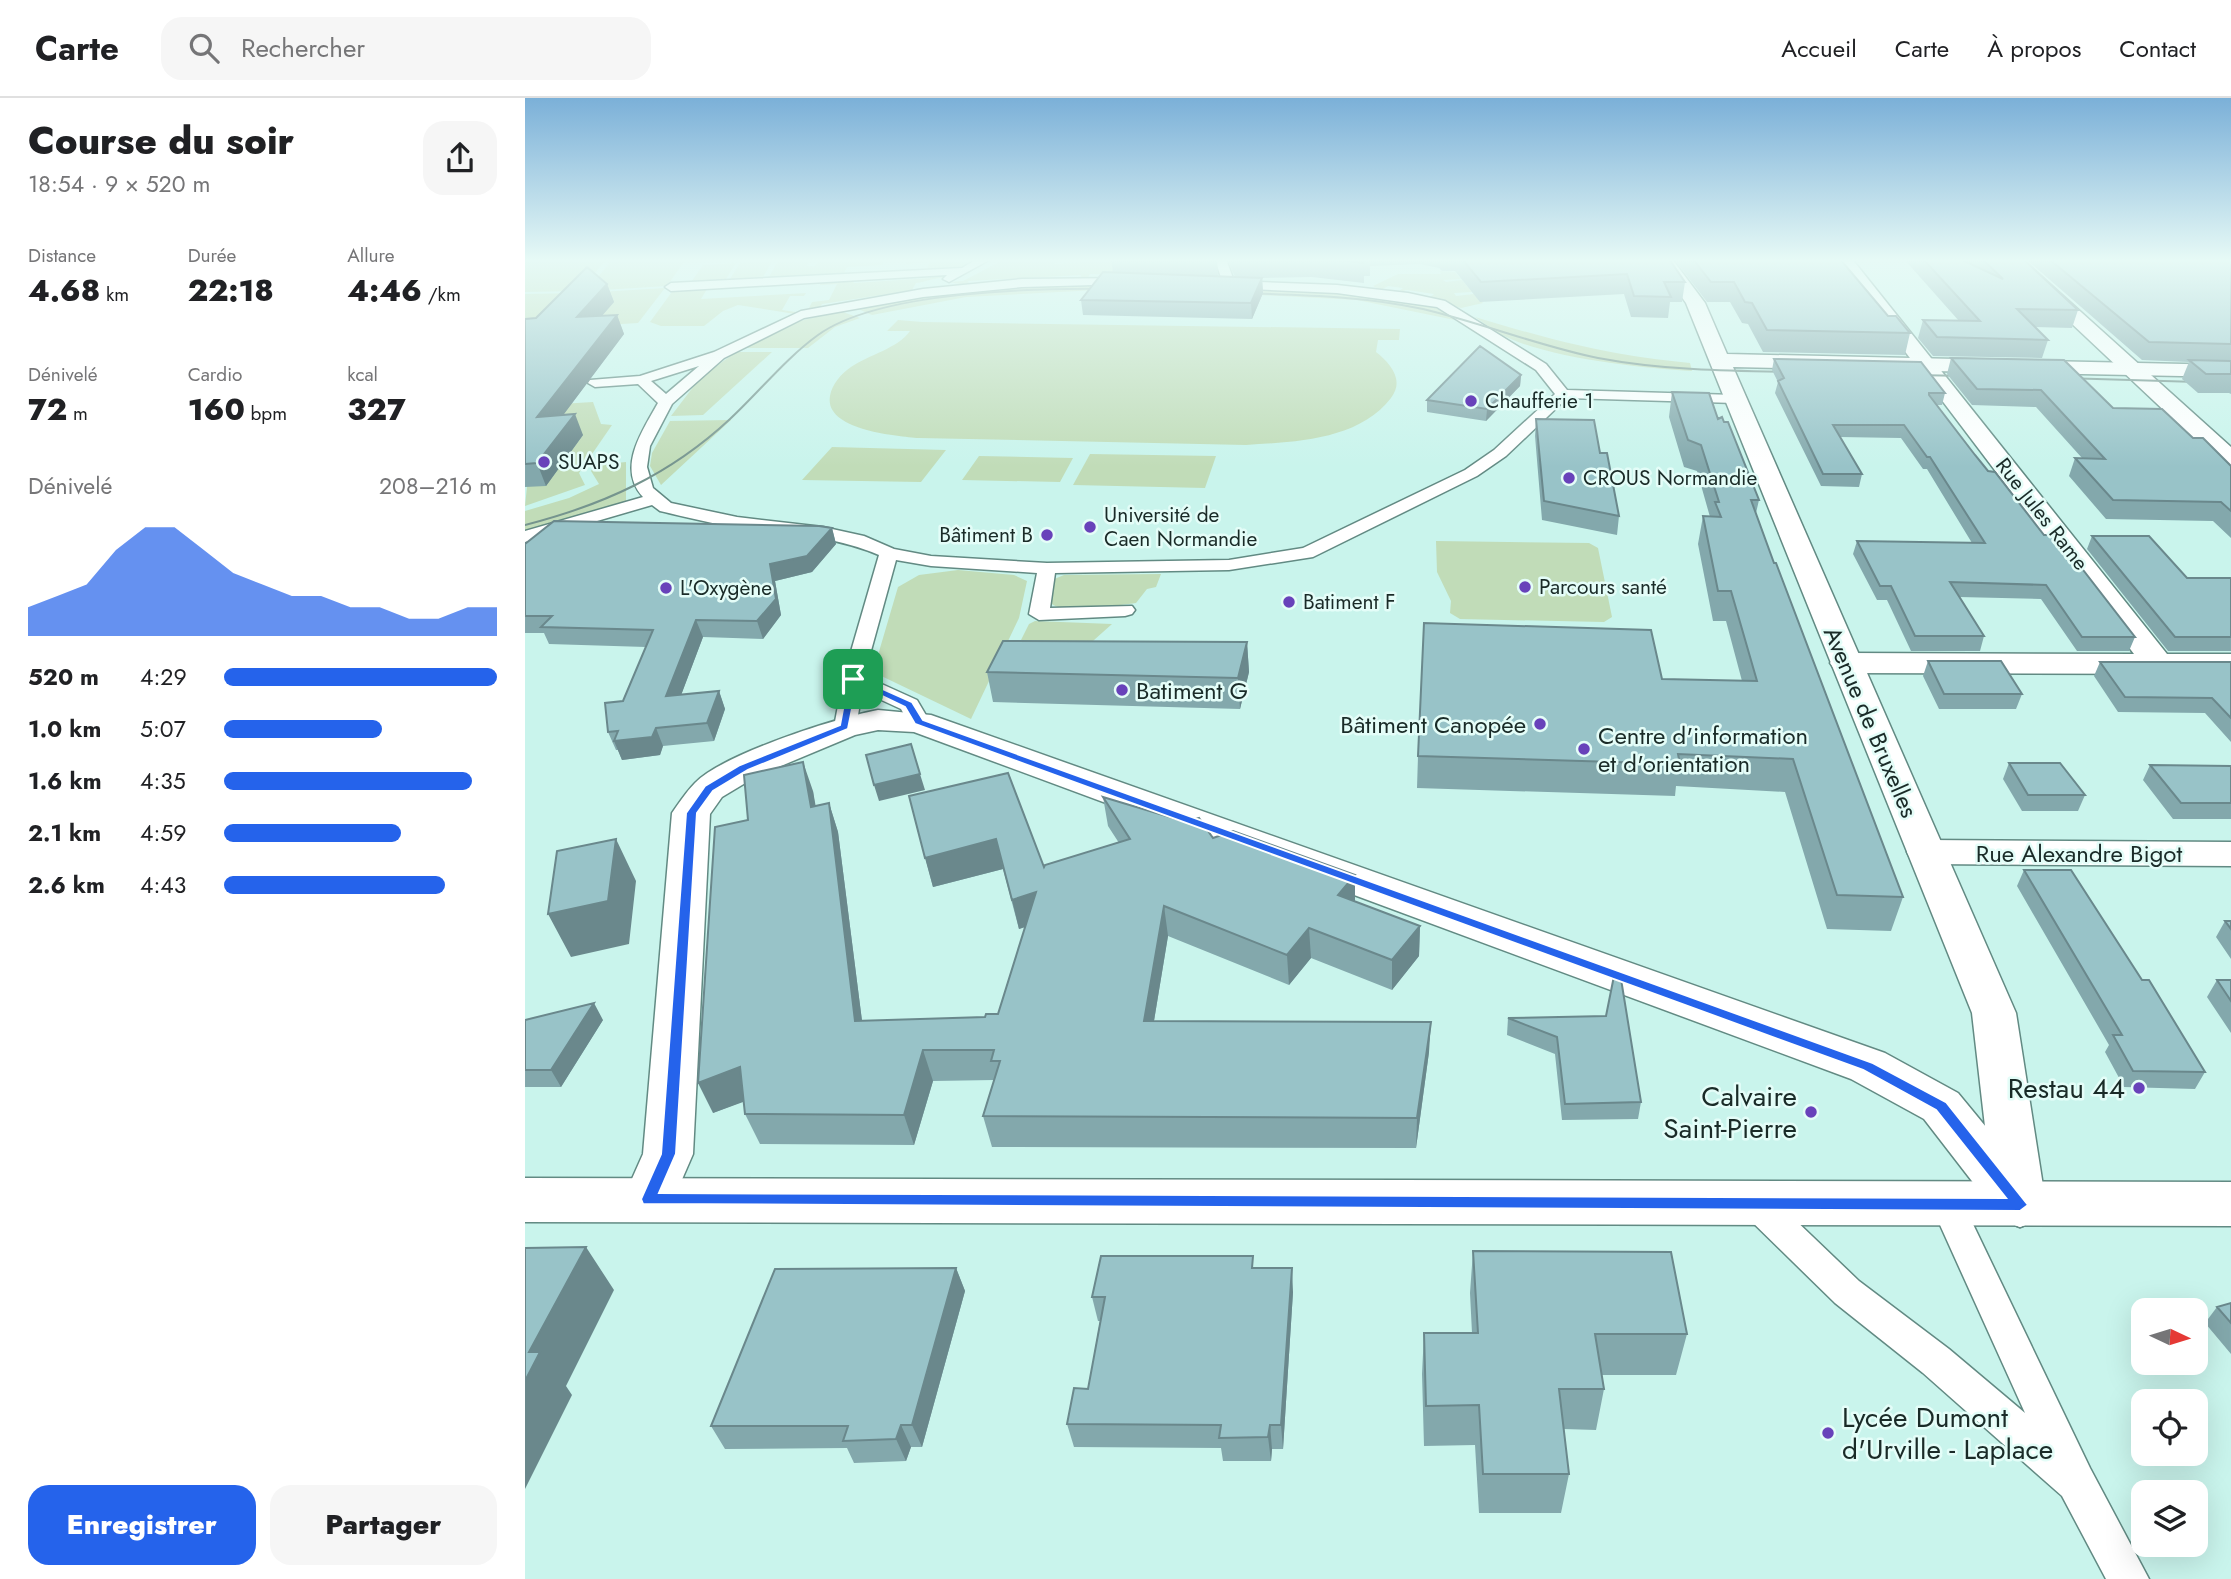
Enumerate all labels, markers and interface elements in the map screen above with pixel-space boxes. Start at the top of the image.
search box [161,17,651,80]
text: Carte [35,25,119,72]
icon: search [185,29,223,67]
text: Rechercher [241,29,365,67]
text: Accueil [1781,31,1857,66]
text: Carte [1895,31,1949,66]
text: À propos [1987,31,2081,66]
text: Contact [2119,31,2196,66]
text: Course du soir [28,113,294,168]
button: share [423,121,497,195]
text: 18:54 · 9 × 520 m [28,167,210,201]
text: Distance [28,242,96,269]
text: Durée [188,242,236,269]
text: Allure [347,242,395,269]
text: 4.68 [28,269,100,312]
text: 22:18 [188,269,274,312]
text: 4:46 [347,269,422,312]
text: km [100,281,129,308]
text: /km [422,281,461,308]
text: Dénivelé [28,361,98,388]
text: Cardio [188,361,242,388]
text: kcal [347,361,378,388]
place label: Chaufferie 1 [1485,386,1594,416]
text: 72 [28,388,67,431]
text: 160 [188,388,245,431]
text: 327 [347,388,406,431]
marker: Chaufferie 1 [1463,393,1479,409]
text: m [67,400,88,427]
text: bpm [245,400,287,427]
place label: SUAPS [558,447,620,477]
street label: Rue Jules Rame [1988,451,2096,577]
marker: SUAPS [536,454,552,470]
place label: CROUS Normandie [1583,463,1758,493]
text: Dénivelé [28,469,112,503]
text: 208–216 m [379,469,497,503]
marker: CROUS Normandie [1561,470,1577,486]
place label: Université de Caen Normandie [1104,500,1258,554]
marker: Université de Caen Normandie [1082,519,1098,535]
place label: Bâtiment B [939,520,1033,550]
marker: Bâtiment B [1039,527,1055,543]
place label: Parcours santé [1539,572,1667,602]
place label: L'Oxygène [680,573,772,603]
marker: Parcours santé [1517,579,1533,595]
marker: L'Oxygène [658,580,674,596]
place label: Batiment F [1303,587,1395,617]
marker: Batiment F [1281,594,1297,610]
street label: Avenue de Bruxelles [1815,621,1927,823]
pin [823,649,883,709]
text: 520 m [28,660,99,694]
text: 4:29 [140,660,187,694]
icon: arrive [834,660,872,698]
place label: Batiment G [1136,673,1248,708]
marker: Batiment G [1114,682,1130,698]
place label: Bâtiment Canopée [1340,707,1526,742]
text: 1.0 km [28,712,101,746]
text: 5:07 [140,712,186,746]
marker: Bâtiment Canopée [1532,716,1548,732]
place label: Centre d'information et d'orientation [1598,718,1808,781]
marker: Centre d'information et d'orientation [1576,741,1592,757]
text: 1.6 km [28,764,102,798]
text: 4:35 [140,764,186,798]
text: 2.1 km [28,816,101,850]
text: 4:59 [140,816,187,850]
street label: Rue Alexandre Bigot [1976,836,2182,871]
text: 2.6 km [28,868,105,902]
text: 4:43 [140,868,186,902]
place label: Restau 44 [2008,1068,2125,1109]
place label: Calvaire Saint-Pierre [1663,1076,1797,1149]
marker: Restau 44 [2131,1080,2147,1096]
marker: Calvaire Saint-Pierre [1803,1104,1819,1120]
north arrow [2131,1298,2209,1376]
map controls [2131,1298,2208,1557]
button: locate [2131,1389,2208,1466]
place label: Lycée Dumont d'Urville - Laplace [1842,1397,2053,1470]
marker: Lycée Dumont d'Urville - Laplace [1820,1425,1836,1441]
button: layers [2131,1480,2208,1557]
button: Enregistrer [28,1485,256,1565]
button: Partager [270,1485,497,1565]

